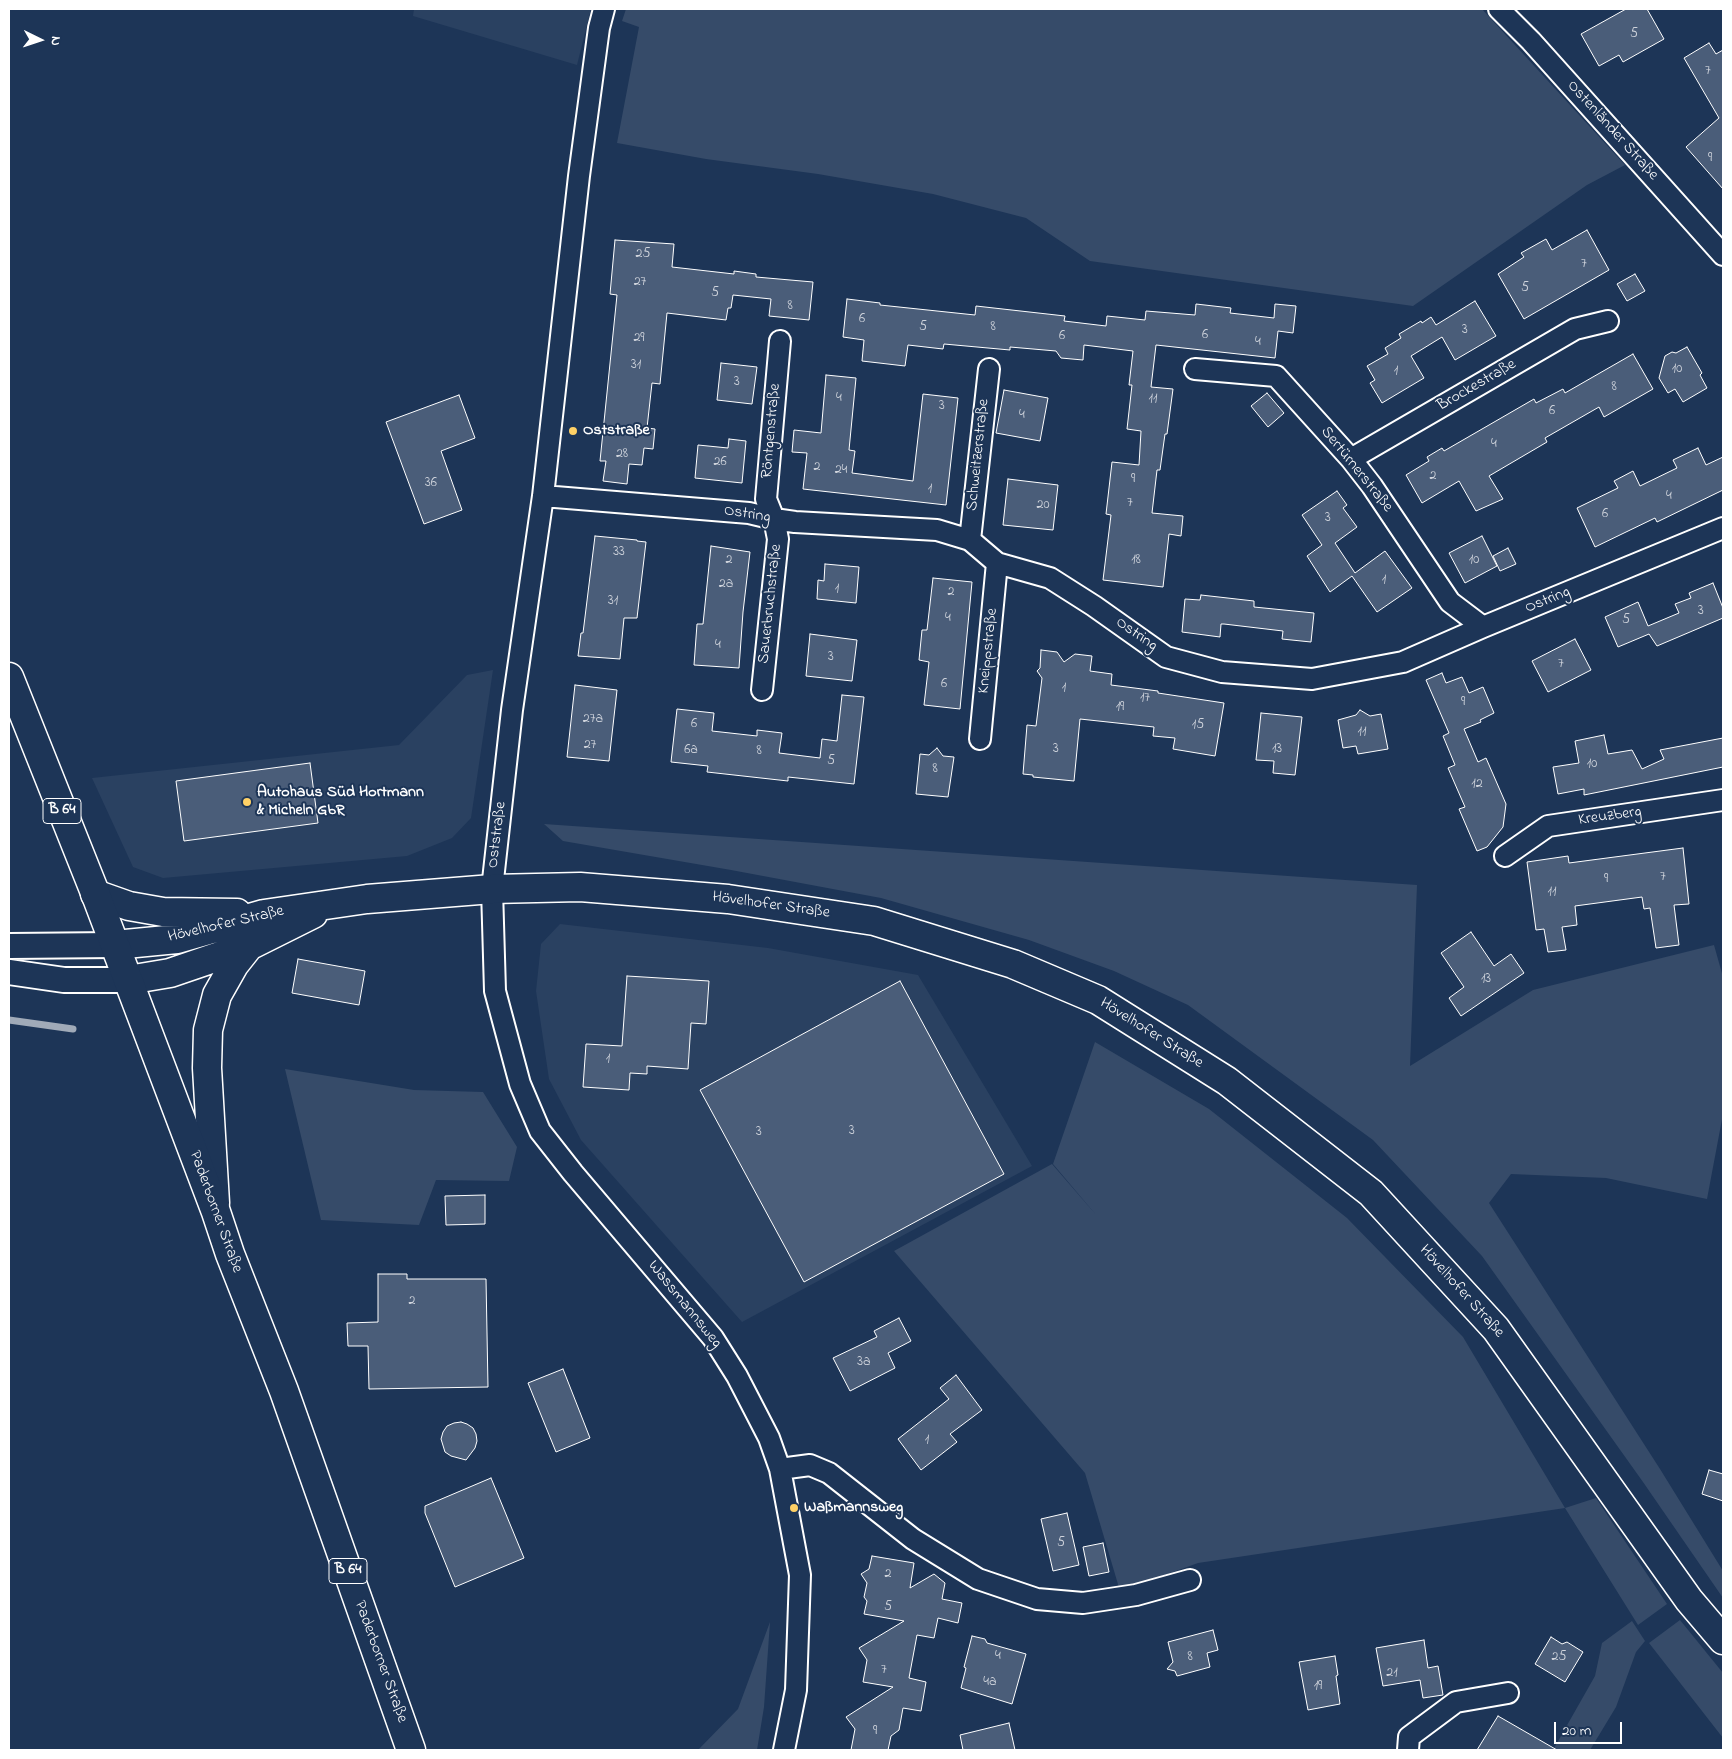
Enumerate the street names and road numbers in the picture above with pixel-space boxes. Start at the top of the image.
street label: Ostenländer Straße [1562,77,1662,185]
street label: Brockestraße [1434,356,1520,416]
street label: Röntgenstraße [758,383,786,479]
street label: Schweitzerstraße [964,398,994,512]
street label: Sertürnerstraße [1316,423,1396,517]
street label: Ostring [722,502,772,528]
street label: Sauerbruchstraße [755,543,787,665]
street label: Ostring [1523,583,1573,619]
street label: Kneippstraße [975,607,1003,695]
street label: Ostring [1111,614,1161,656]
road number: B 64 [43,798,81,824]
street label: Oststraße [484,801,512,869]
street label: Kreuzberg [1577,803,1643,831]
street label: Hövelhofer Straße [711,888,831,924]
street label: Hövelhofer Straße [166,902,286,948]
street label: Hövelhofer Straße [1096,994,1206,1074]
street label: Paderborner Straße [184,1148,246,1276]
street label: Hövelhofer Straße [1414,1242,1508,1342]
street label: Wassmannsweg [643,1257,725,1353]
road number: B 64 [329,1558,367,1584]
street label: Paderborner Straße [349,1598,411,1726]

